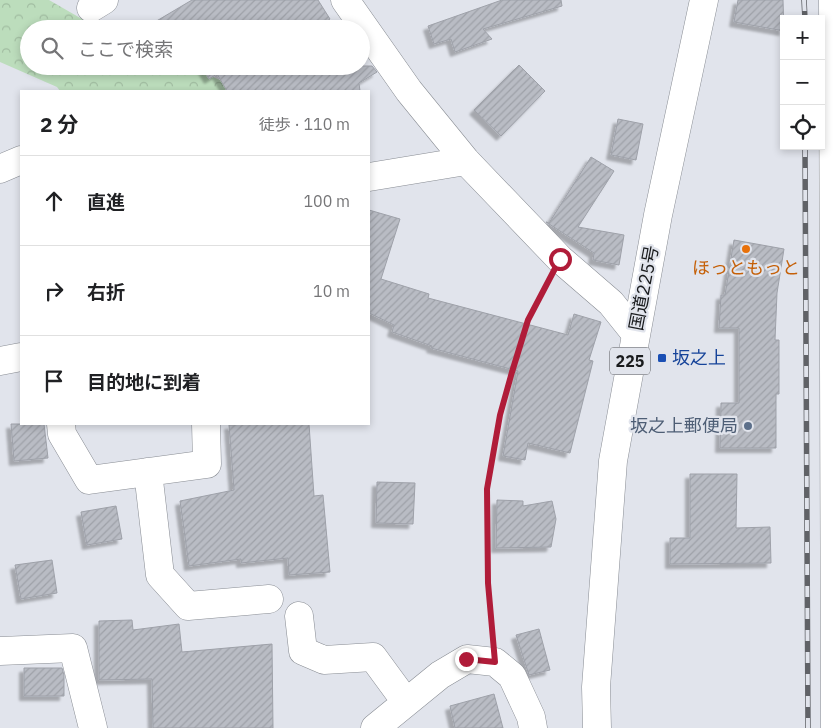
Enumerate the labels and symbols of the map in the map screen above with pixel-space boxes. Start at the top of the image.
street label: 国道225号 [624,243,663,333]
marker: ほっともっと [740,243,752,255]
route start [549,248,572,271]
place label: ほっともっと [692,256,800,279]
place label: 坂之上 [672,346,726,369]
road number: 225 [610,348,650,374]
marker: 坂之上 [656,352,668,364]
place label: 坂之上郵便局 [630,414,738,437]
marker: 坂之上郵便局 [742,420,754,432]
route end [455,648,478,671]

